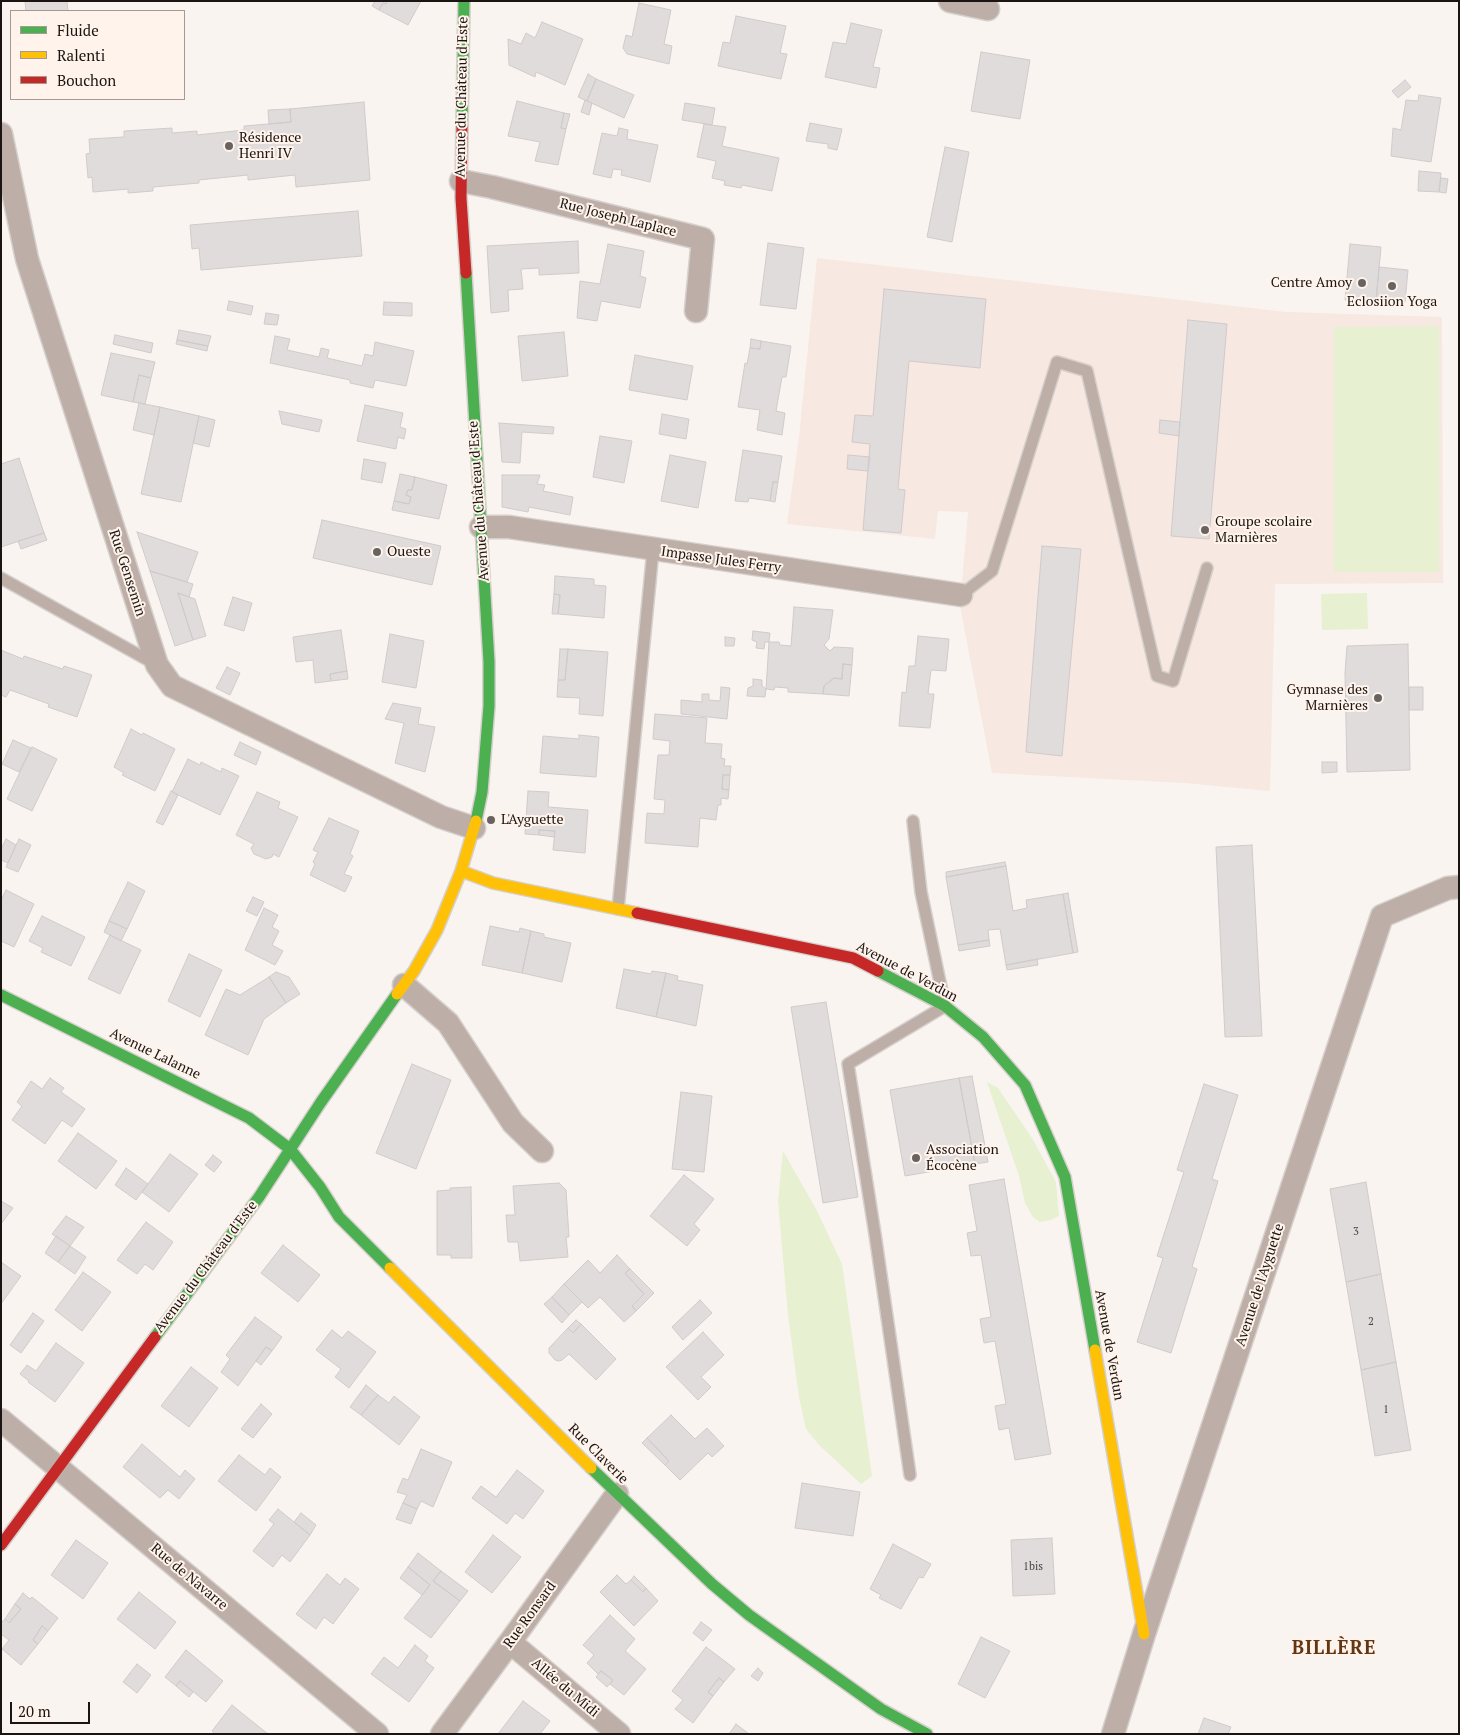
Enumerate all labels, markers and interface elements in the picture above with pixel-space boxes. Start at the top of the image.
legend [10,10,185,100]
street label: Avenue du Château d'Este [452,16,472,178]
text: Fluide [57,20,99,40]
text: Ralenti [57,45,105,65]
text: Bouchon [57,70,116,90]
place label: Résidence Henri IV [239,130,301,162]
marker: Résidence Henri IV [223,140,235,152]
street label: Rue Joseph Laplace [558,195,678,241]
place label: Centre Amoy [1271,275,1352,291]
marker: Centre Amoy [1356,277,1368,289]
marker: Eclosiion Yoga [1386,280,1398,292]
place label: Eclosiion Yoga [1347,294,1437,310]
street label: Avenue du Château d'Este [465,420,493,582]
place label: Groupe scolaire Marnières [1215,514,1312,546]
marker: Groupe scolaire Marnières [1199,524,1211,536]
street label: Rue Gensemin [105,528,149,618]
street label: Impasse Jules Ferry [660,543,782,577]
place label: Oueste [387,544,431,560]
marker: Oueste [371,546,383,558]
place label: Gymnase des Marnières [1286,682,1368,714]
marker: Gymnase des Marnières [1372,692,1384,704]
place label: L'Ayguette [501,812,564,828]
marker: L'Ayguette [485,814,497,826]
street label: Avenue de Verdun [853,938,961,1006]
street label: Avenue Lalanne [107,1025,203,1083]
place label: Association Écocène [926,1142,999,1174]
marker: Association Écocène [910,1152,922,1164]
street label: Avenue du Château d'Este [151,1198,261,1336]
street label: Avenue de l'Ayguette [1232,1221,1288,1349]
house number: 3 [1353,1225,1359,1239]
street label: Avenue de Verdun [1091,1288,1127,1402]
house number: 2 [1368,1315,1374,1329]
house number: 1 [1383,1403,1389,1417]
street label: Rue Claverie [564,1420,632,1488]
street label: Rue de Navarre [147,1540,231,1614]
house number: 1bis [1023,1560,1043,1574]
street label: Rue Ronsard [500,1578,560,1652]
district label: BILLÈRE [1291,1638,1377,1660]
street label: Allée du Midi [528,1655,602,1721]
scale bar [12,1692,92,1724]
text: 20 m [18,1701,51,1721]

